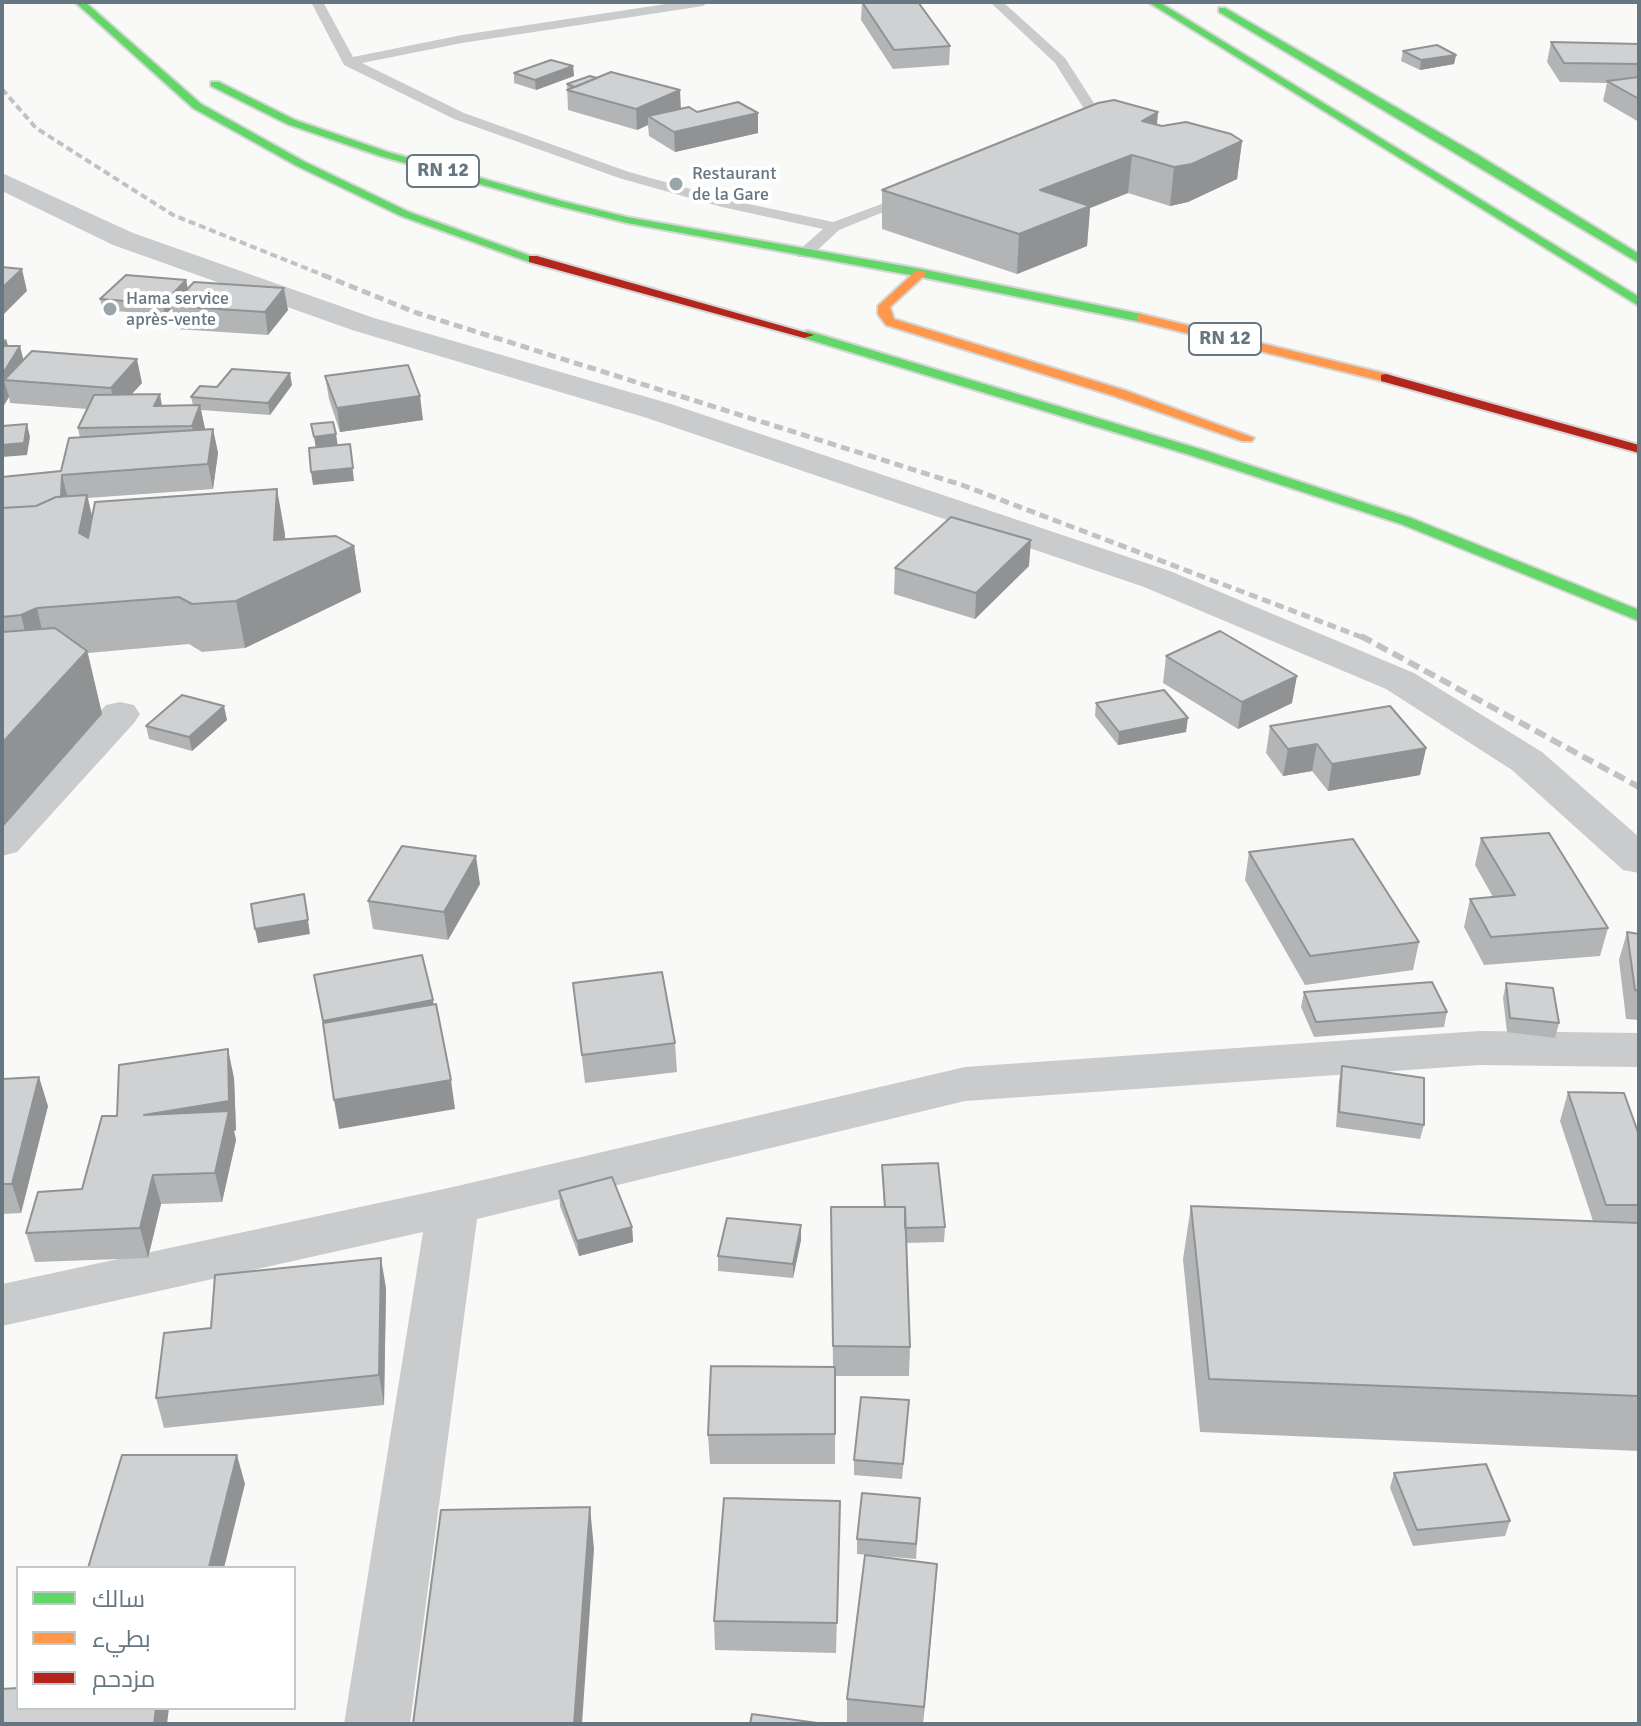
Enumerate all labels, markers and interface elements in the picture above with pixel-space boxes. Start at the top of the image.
road number: RN 12 [407,155,479,187]
place label: Restaurant de la Gare [692,163,776,206]
marker: Restaurant de la Gare [667,175,685,193]
place label: Hama service après-vente [126,288,229,330]
marker: Hama service après-vente [101,300,119,318]
road number: RN 12 [1189,323,1261,355]
legend [16,1566,296,1710]
text: سالك [92,1584,145,1614]
text: بطيء [92,1624,151,1654]
text: مزدحم [92,1664,155,1694]

